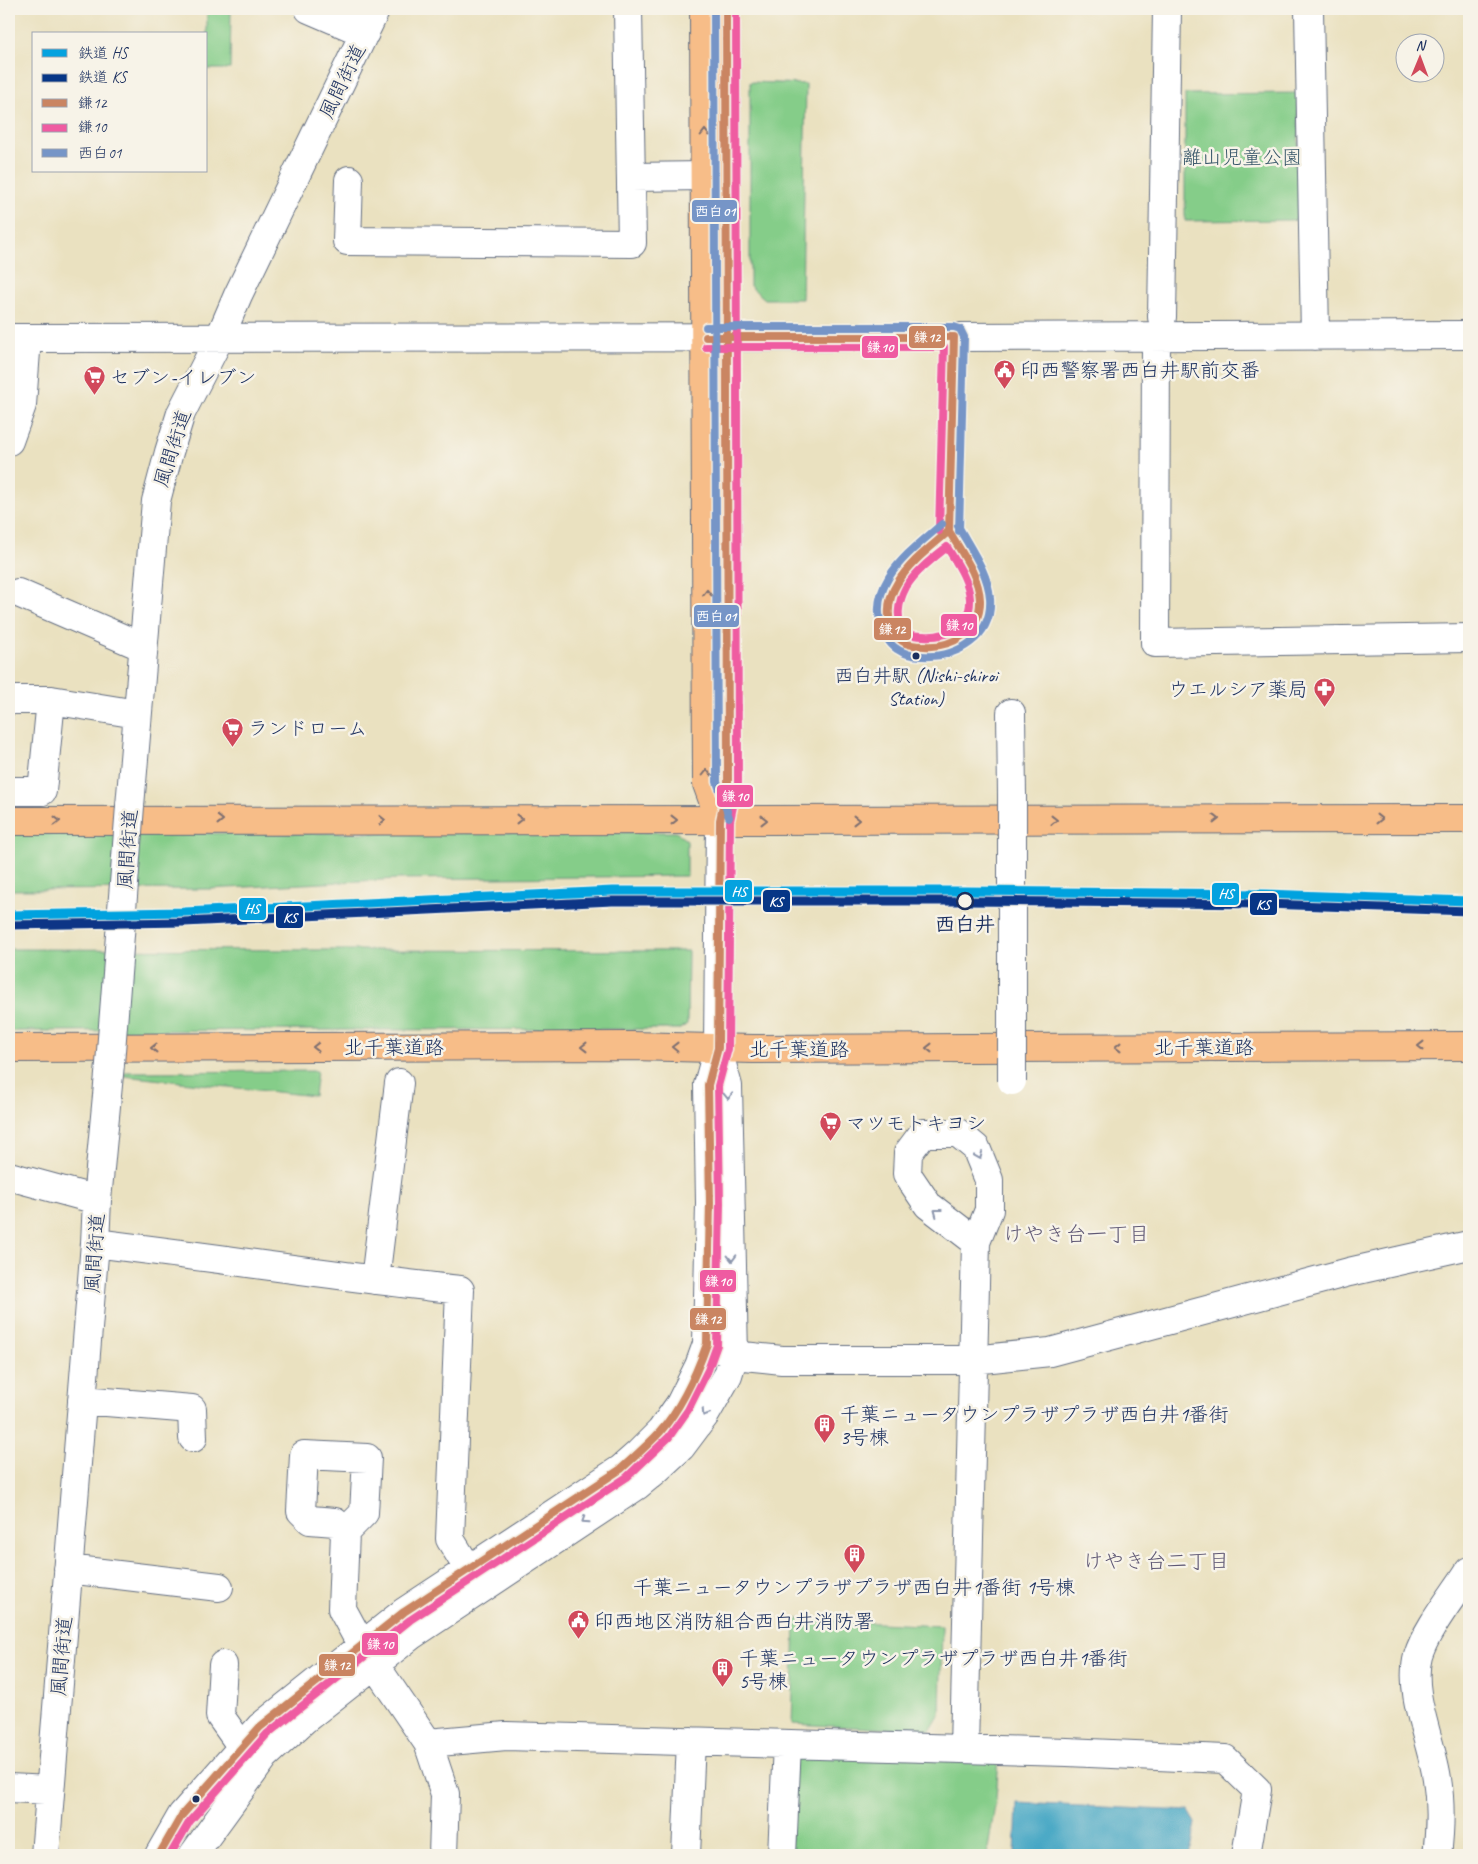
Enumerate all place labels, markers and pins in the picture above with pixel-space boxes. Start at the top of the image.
public building icon: 印西警察署西白井駅前交番 [992,358,1016,389]
place label: 印西警察署西白井駅前交番 [1020,358,1260,383]
supermarket icon: セブン-イレブン [82,365,106,396]
place label: セブン-イレブン [110,365,257,390]
marker: 西白井駅 (Nishi-shiroi Station) [911,651,921,661]
place label: 西白井駅 (Nishi-shiroi Station) [835,664,1000,711]
place label: ウエルシア薬局 [1168,677,1308,702]
pharmacy icon: ウエルシア薬局 [1312,677,1336,708]
supermarket icon: ランドローム [220,716,244,747]
place label: ランドローム [248,716,367,741]
marker: 西白井 [956,892,974,910]
place label: 西白井 [935,912,995,937]
supermarket icon: マツモトキヨシ [818,1111,842,1142]
place label: マツモトキヨシ [846,1111,986,1136]
place label: 千葉ニュータウンプラザプラザ西白井1番街 3号棟 [840,1402,1229,1450]
building icon: 千葉ニュータウンプラザプラザ西白井1番街 3号棟 [812,1413,836,1444]
building icon: 千葉ニュータウンプラザプラザ西白井1番街 1号棟 [842,1543,866,1574]
place label: 千葉ニュータウンプラザプラザ西白井1番街 1号棟 [633,1575,1075,1600]
public building icon: 印西地区消防組合西白井消防署 [566,1609,590,1640]
place label: 印西地区消防組合西白井消防署 [594,1609,874,1634]
place label: 千葉ニュータウンプラザプラザ西白井1番街 5号棟 [739,1646,1128,1694]
building icon: 千葉ニュータウンプラザプラザ西白井1番街 5号棟 [711,1657,735,1688]
unlabelled marker [191,1794,201,1804]

